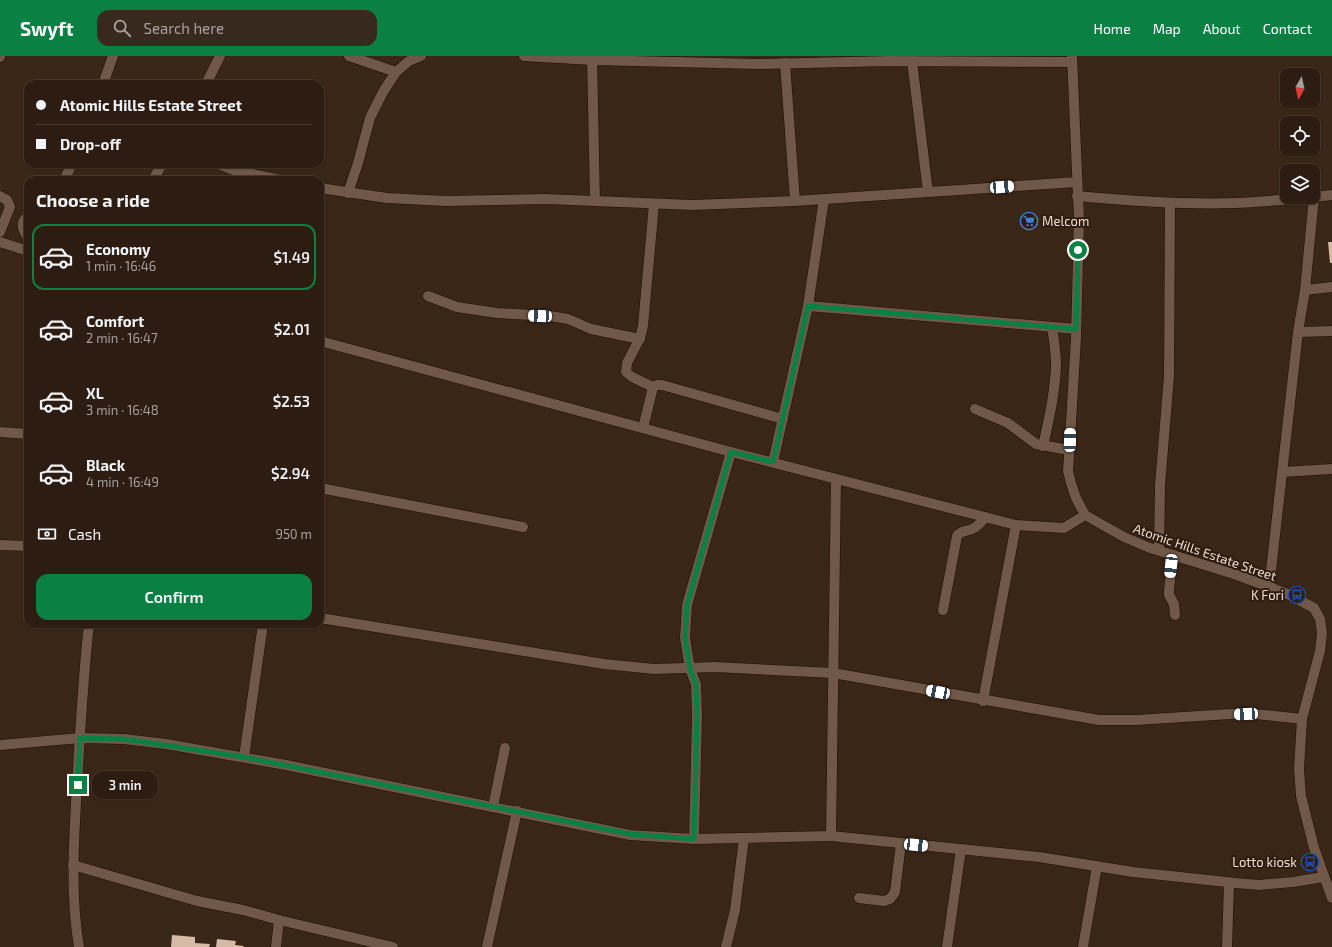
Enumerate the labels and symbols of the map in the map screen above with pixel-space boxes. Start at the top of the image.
north arrow [1280,68,1320,108]
car [990,180,1014,194]
supermarket icon: Melcom [1019,211,1039,231]
place label: Melcom [1042,213,1089,229]
route start [1069,241,1087,259]
car [528,310,552,322]
car [1064,428,1076,452]
street label: Atomic Hills Estate Street [1131,520,1279,584]
car [1164,553,1178,579]
bus stop icon: K Fori [1287,585,1307,605]
place label: K Fori [1251,587,1284,603]
car [925,684,951,700]
car [1234,707,1258,721]
callout: 3 min [92,771,158,799]
route end [69,776,87,794]
car [903,838,929,852]
bus stop icon: Lotto kiosk [1300,852,1320,872]
place label: Lotto kiosk [1232,854,1297,870]

